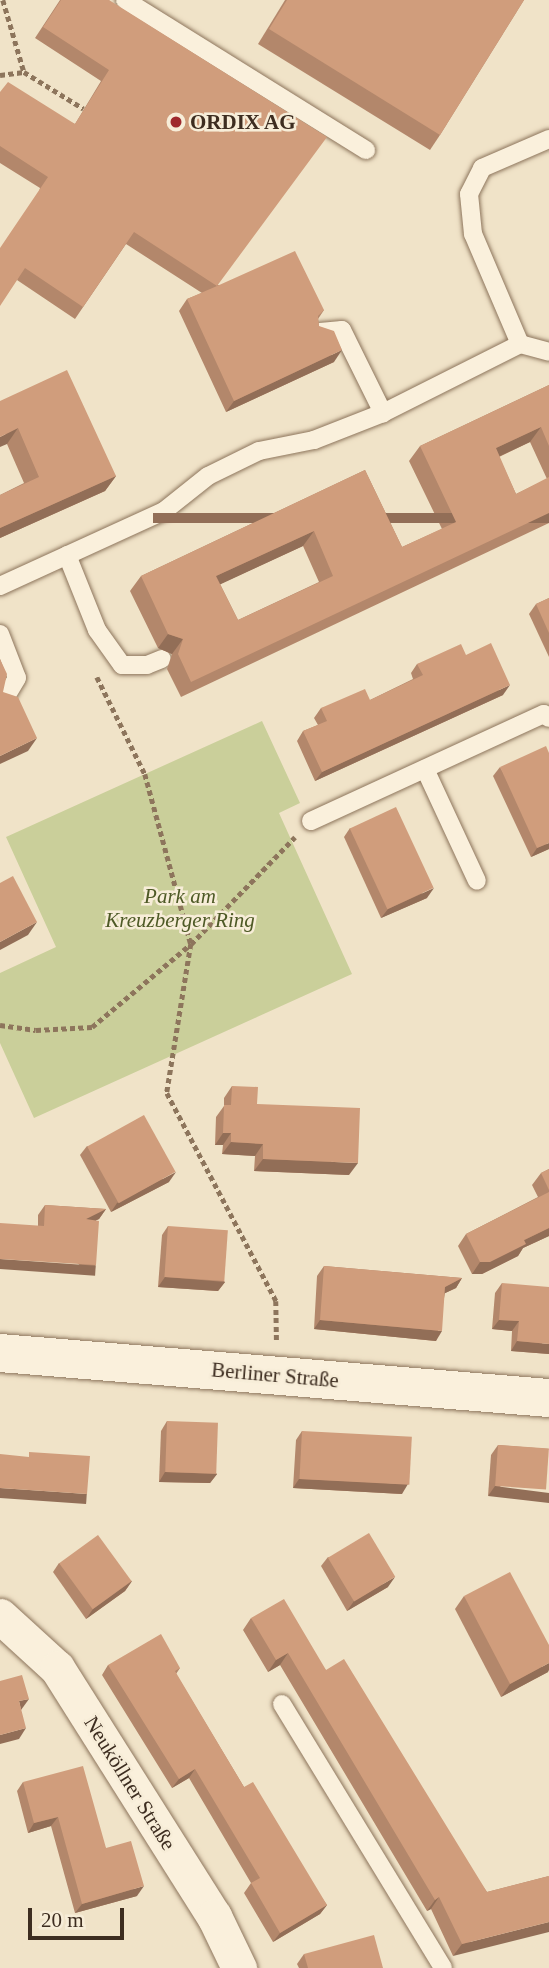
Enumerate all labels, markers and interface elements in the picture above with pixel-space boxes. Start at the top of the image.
place label: ORDIX AG [190,109,297,135]
marker: ORDIX AG [168,114,184,130]
park label: Park am Kreuzberger Ring [105,883,255,933]
street label: Berliner Straße [210,1357,340,1393]
street label: Neuköllner Straße [79,1711,181,1855]
scale bar [32,1895,128,1939]
text: 20 m [41,1908,84,1932]

